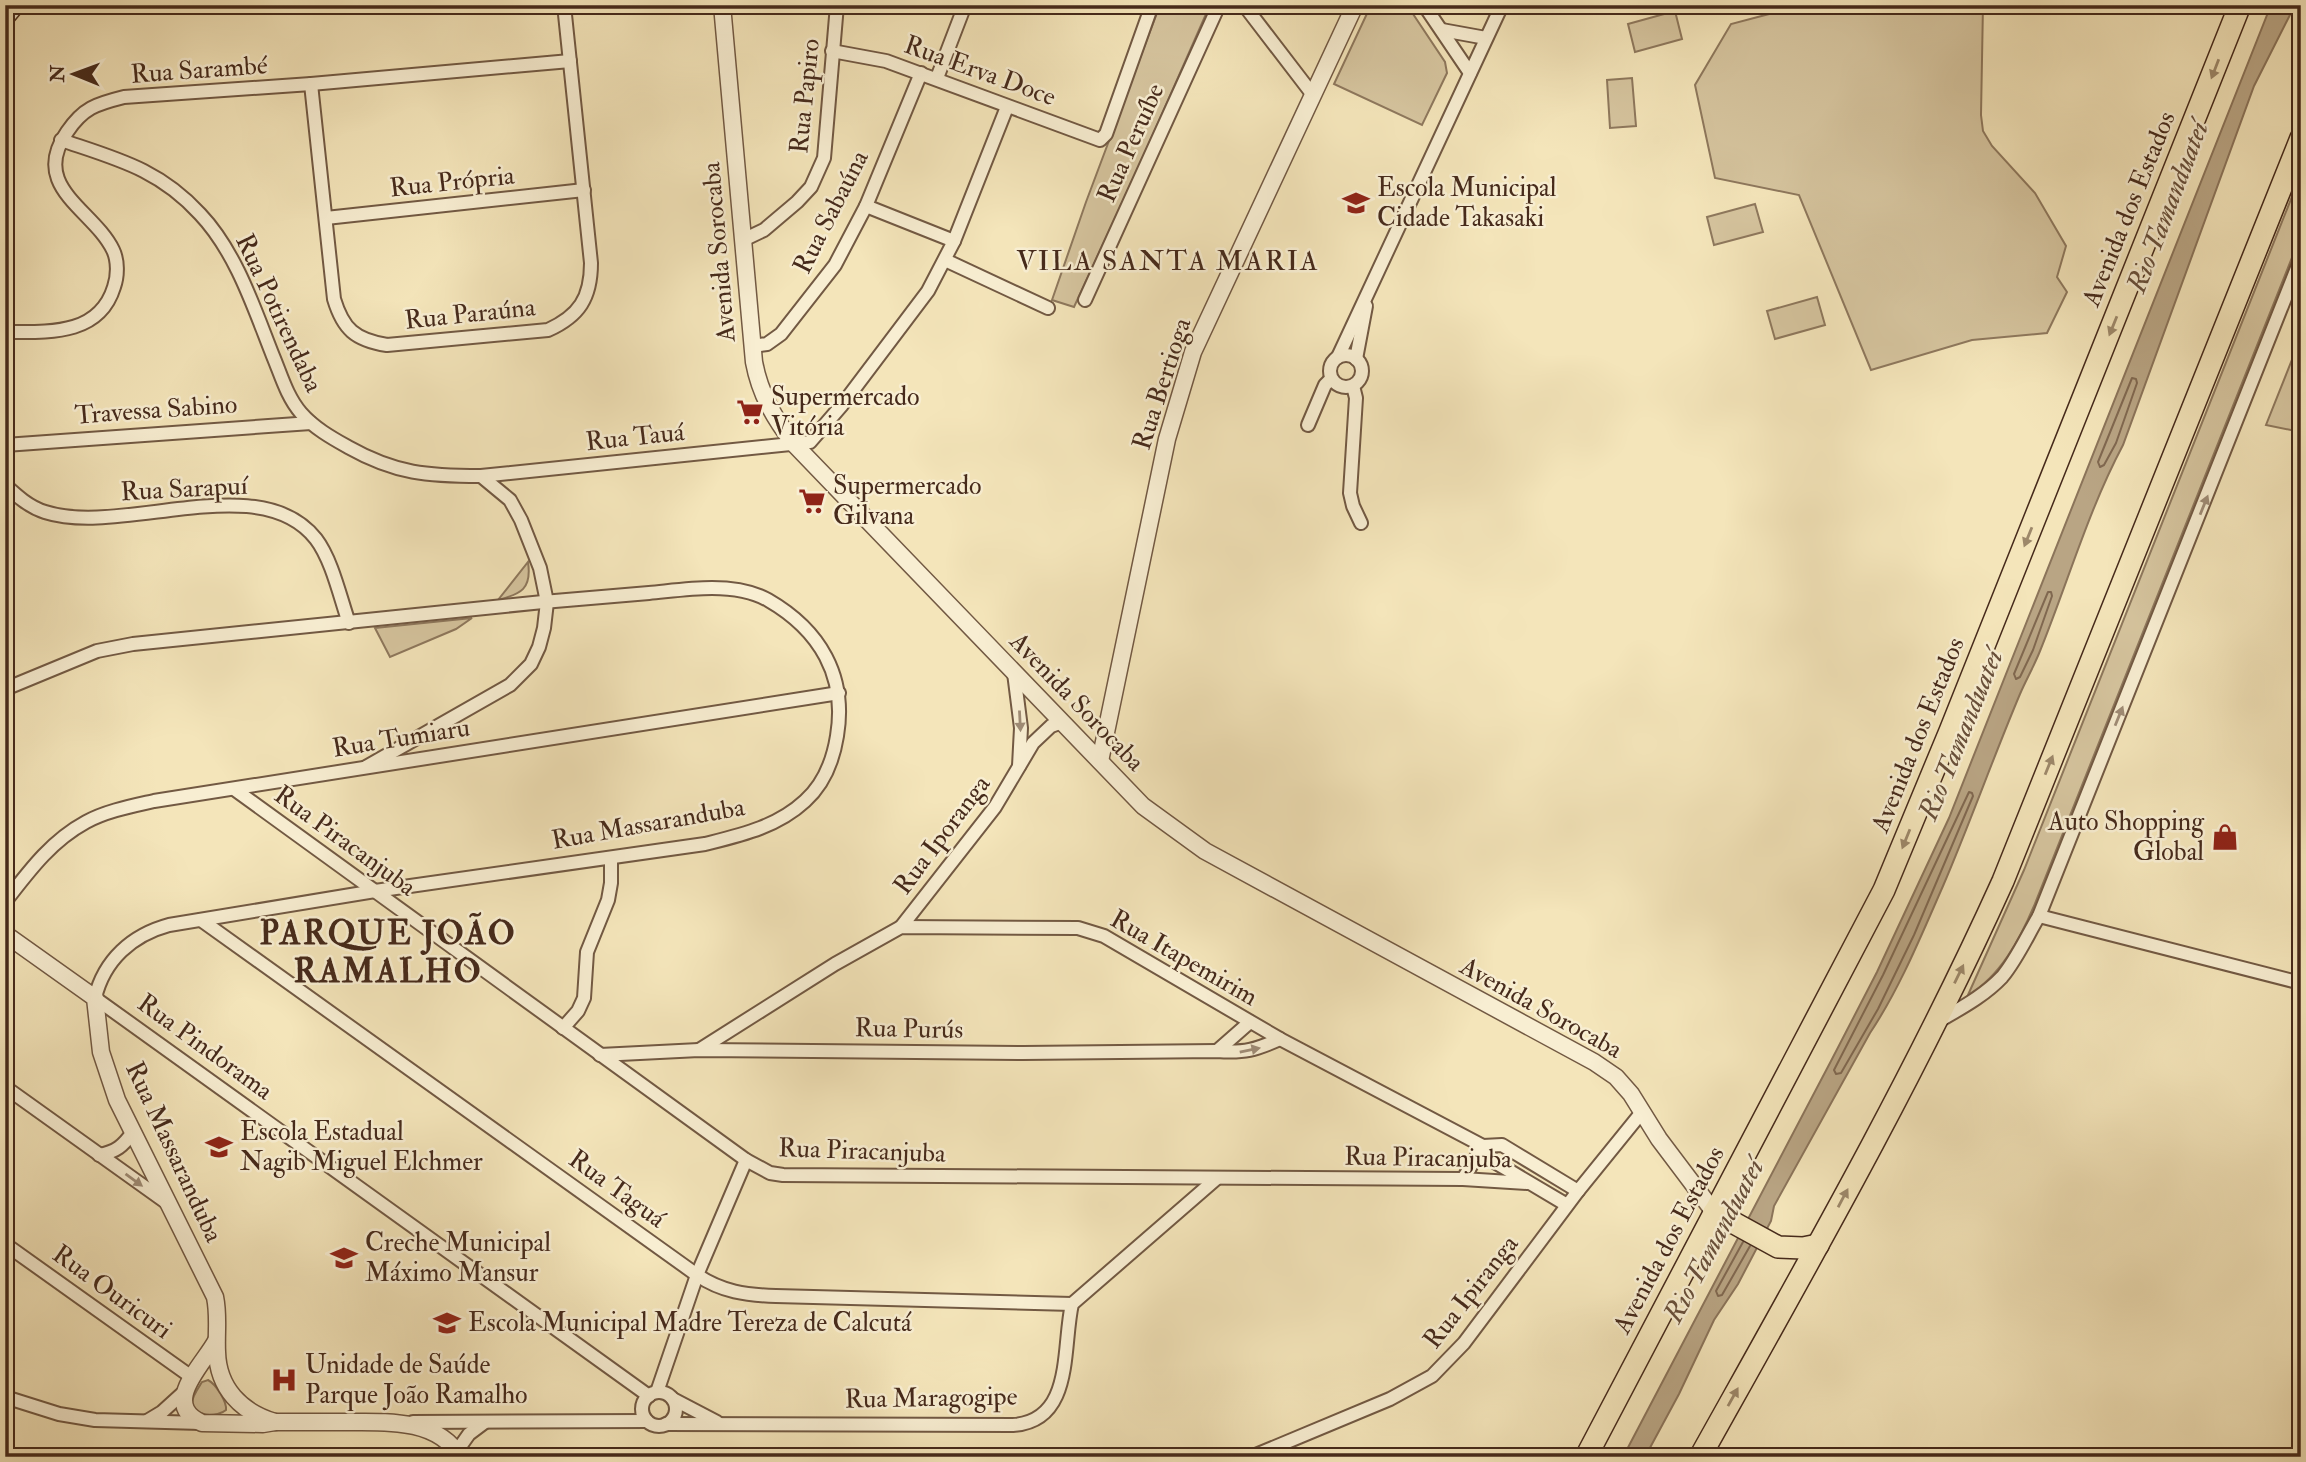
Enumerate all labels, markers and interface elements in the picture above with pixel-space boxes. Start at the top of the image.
street label: Rua Erva Doce [900,29,1060,113]
street label: Rua Papiro [783,37,828,155]
north arrow [38,38,108,108]
street label: Rua Sarambé [129,49,269,91]
one-way arrow [2210,58,2221,79]
text: N [46,64,70,83]
street label: Rua Peruíbe [1091,78,1171,207]
street label: Avenida dos Estados [2075,107,2183,312]
water label: Rio Tamanduateí [2119,112,2218,299]
street label: Rua Sabaúna [786,145,876,279]
street label: Rua Própria [388,160,516,205]
street label: Avenida Sorocaba [695,160,743,344]
place label: Escola Municipal Cidade Takasaki [1377,172,1557,234]
school or university icon: Escola Municipal Cidade Takasaki [1341,188,1371,218]
street label: Rua Potirendaba [228,229,330,398]
district label: VILA SANTA MARIA [1016,244,1320,279]
street label: Rua Paraúna [403,291,537,337]
street label: Rua Bertioga [1126,314,1198,454]
one-way arrow [2107,315,2118,336]
place label: Supermercado Vitória [771,381,920,443]
street label: Travessa Sabino [74,388,238,432]
supermarket icon: Supermercado Vitória [735,397,765,427]
street label: Rua Tauá [584,416,686,458]
street label: Rua Sarapuí [120,470,250,509]
place label: Supermercado Gilvana [833,470,982,532]
supermarket icon: Supermercado Gilvana [797,486,827,516]
one-way arrow [2198,494,2209,515]
one-way arrow [2022,526,2033,547]
street label: Avenida Sorocaba [1002,625,1151,778]
street label: Avenida dos Estados [1864,633,1972,838]
water label: Rio Tamanduateí [1911,641,2013,826]
one-way arrow [2114,706,2125,727]
one-way arrow [1015,710,1026,732]
street label: Rua Tumiaru [330,711,472,765]
one-way arrow [2044,755,2055,776]
street label: Rua Iporanga [887,769,998,902]
street label: Rua Piracanjuba [268,779,422,903]
street label: Rua Massaranduba [549,791,747,857]
place label: Auto Shopping Global [2047,806,2205,868]
shop icon: Auto Shopping Global [2210,822,2240,852]
one-way arrow [1900,828,1911,849]
street label: Rua Itapemirim [1104,903,1263,1014]
district label: PARQUE JOÃO RAMALHO [259,912,517,992]
street label: Avenida Sorocaba [1453,950,1628,1066]
one-way arrow [1953,964,1965,984]
street label: Rua Pindorama [131,987,279,1107]
street label: Rua Purús [854,1012,964,1046]
one-way arrow [1239,1044,1261,1055]
street label: Rua Massaranduba [118,1057,230,1248]
place label: Escola Estadual Nagib Miguel Elchmer [240,1116,483,1178]
school or university icon: Escola Estadual Nagib Miguel Elchmer [204,1132,234,1162]
street label: Rua Piracanjuba [778,1132,947,1170]
street label: Rua Piracanjuba [1344,1141,1512,1175]
street label: Avenida dos Estados [1606,1141,1732,1340]
street label: Rua Taguá [562,1143,672,1235]
water label: Rio Tamanduateí [1656,1149,1774,1330]
one-way arrow [125,1173,143,1187]
one-way arrow [1837,1188,1849,1208]
place label: Creche Municipal Máximo Mansur [365,1227,551,1289]
street label: Rua Ipiranga [1417,1229,1526,1356]
street label: Rua Ouricuri [46,1238,178,1346]
school or university icon: Creche Municipal Máximo Mansur [329,1243,359,1273]
place label: Escola Municipal Madre Tereza de Calcutá [468,1307,912,1340]
school or university icon: Escola Municipal Madre Tereza de Calcutá [432,1308,462,1338]
place label: Unidade de Saúde Parque João Ramalho [305,1349,528,1411]
hospital icon: Unidade de Saúde Parque João Ramalho [269,1365,299,1395]
street label: Rua Maragogipe [844,1380,1018,1417]
one-way arrow [1727,1387,1739,1407]

